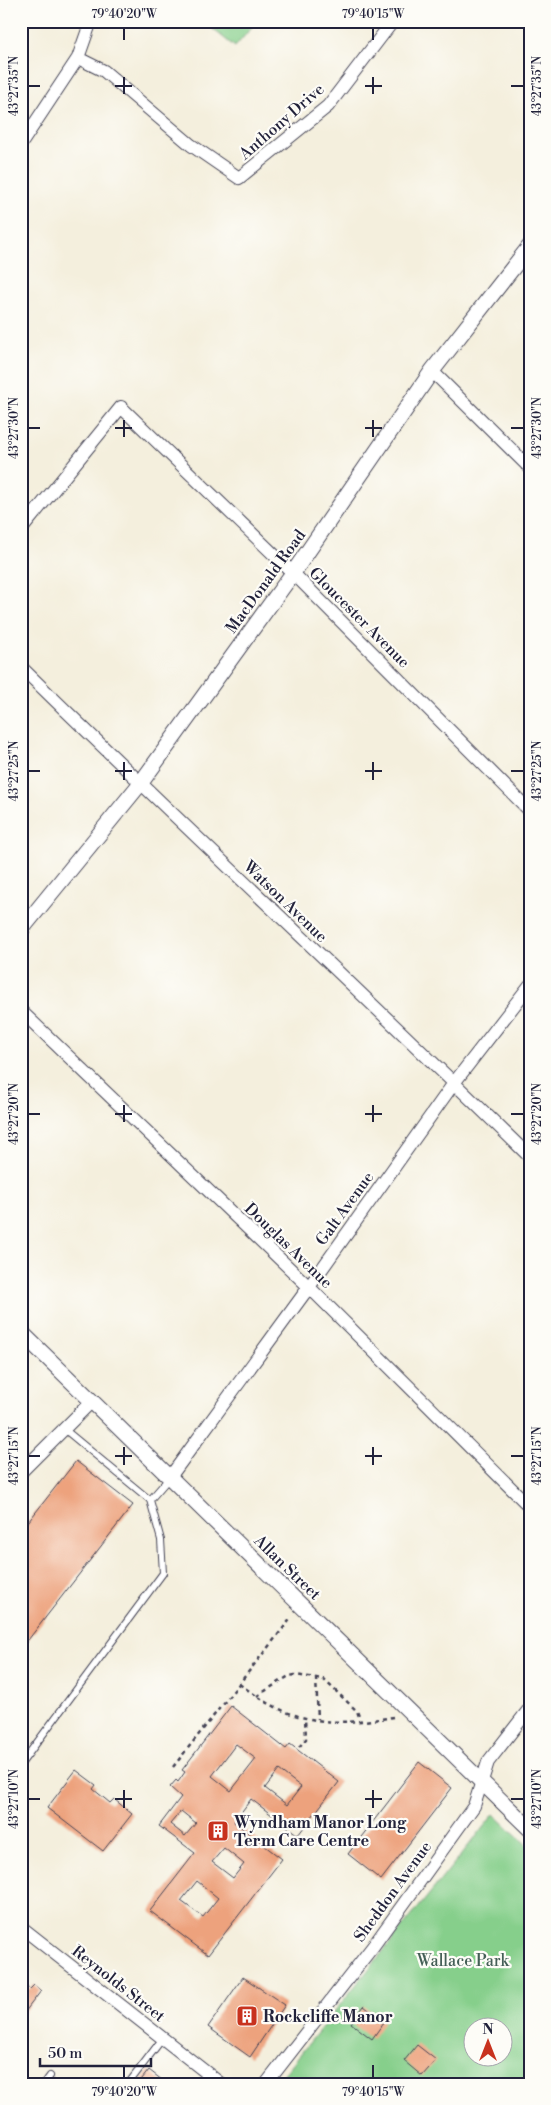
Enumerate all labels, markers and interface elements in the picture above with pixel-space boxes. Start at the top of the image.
text: 79°40'20"W [91,7,158,22]
text: 79°40'15"W [342,7,405,22]
text: 43°27'35"N [7,56,22,116]
text: 43°27'35"N [530,56,545,116]
street label: Anthony Drive [234,79,328,165]
text: 43°27'30"N [7,397,22,459]
text: 43°27'30"N [530,397,545,459]
street label: MacDonald Road [221,526,310,637]
street label: Gloucester Avenue [305,563,414,672]
text: 43°27'25"N [7,741,22,801]
text: 43°27'25"N [530,741,545,801]
street label: Watson Avenue [238,856,331,947]
text: 43°27'20"N [7,1083,22,1145]
text: 43°27'20"N [530,1083,545,1145]
street label: Galt Avenue [311,1168,378,1249]
street label: Douglas Avenue [240,1199,337,1293]
text: 43°27'15"N [7,1426,22,1486]
text: 43°27'15"N [530,1426,545,1486]
street label: Allan Street [249,1530,325,1605]
text: 43°27'10"N [7,1769,22,1829]
text: 43°27'10"N [530,1769,545,1829]
place label: Wyndham Manor Long Term Care Centre [233,1813,407,1851]
building icon: Wyndham Manor Long Term Care Centre [206,1819,230,1843]
street label: Sheddon Avenue [350,1837,436,1946]
street label: Reynolds Street [68,1941,169,2027]
park label: Wallace Park [416,1951,511,1971]
building icon: Rockcliffe Manor [235,2004,259,2028]
place label: Rockcliffe Manor [263,2007,393,2027]
north arrow [464,2018,514,2068]
text: N [482,2021,494,2039]
scale bar [40,2035,151,2067]
text: 50 m [48,2044,82,2063]
text: 79°40'20"W [91,2085,158,2100]
text: 79°40'15"W [342,2085,405,2100]

